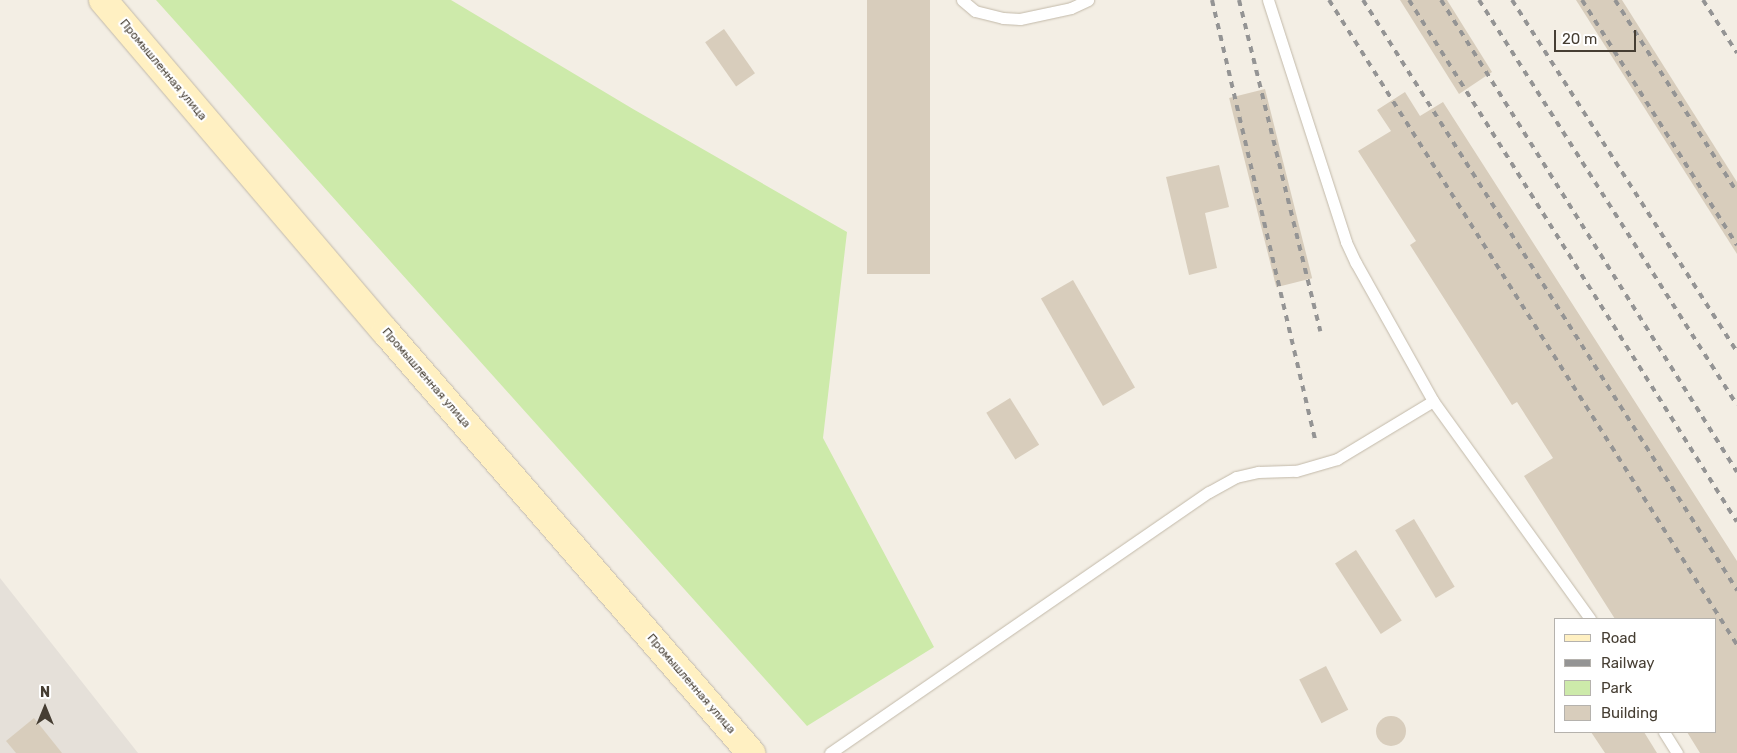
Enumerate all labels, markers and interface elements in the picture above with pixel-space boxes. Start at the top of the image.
street label: Промышленная улица [116,16,210,124]
scale bar [1557,20,1640,52]
text: 20 m [1562,30,1597,48]
street label: Промышленная улица [379,325,473,431]
legend [1554,618,1717,733]
text: Road [1601,629,1637,647]
street label: Промышленная улица [644,631,738,737]
text: Railway [1601,654,1655,672]
text: Park [1601,679,1632,697]
north arrow [20,683,70,733]
text: N [40,684,50,701]
text: Building [1601,704,1658,722]

